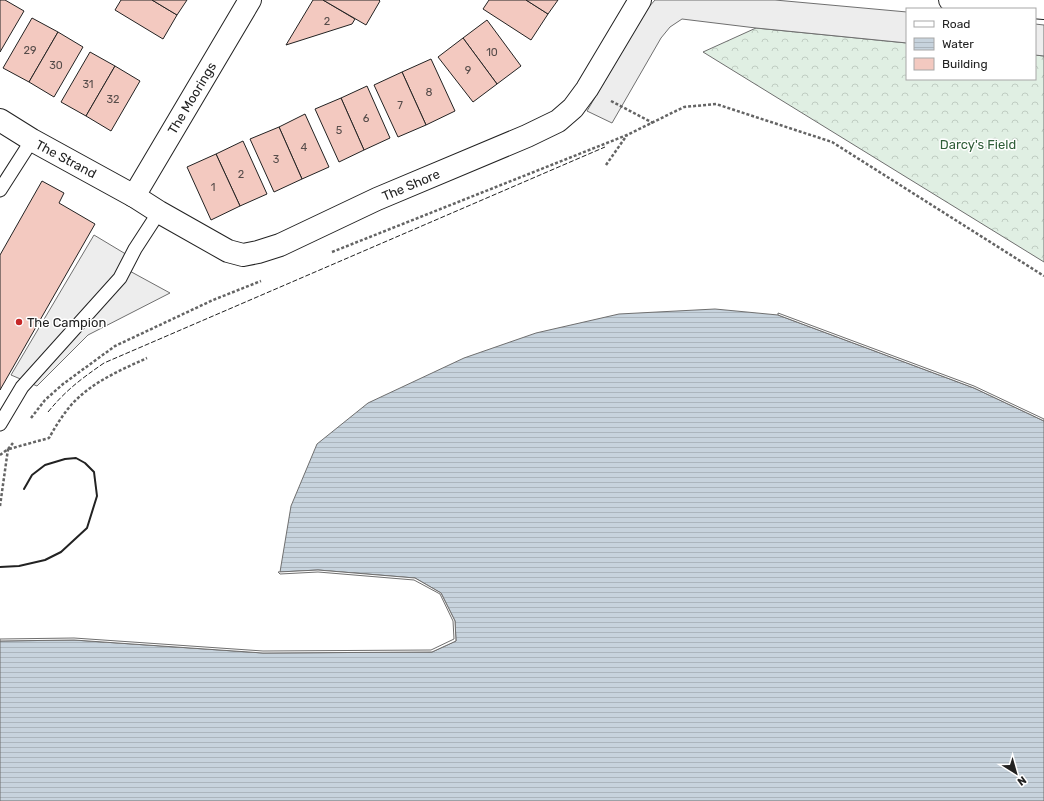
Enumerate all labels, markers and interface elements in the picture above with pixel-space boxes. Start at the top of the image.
legend [906,8,1036,80]
house number: 2 [324,15,330,28]
text: Road [942,17,970,31]
text: Water [942,37,974,51]
house number: 29 [24,44,36,57]
house number: 10 [486,46,498,59]
text: Building [942,57,988,71]
house number: 30 [49,59,63,72]
street label: The Moorings [165,59,220,137]
house number: 9 [465,64,471,77]
house number: 31 [82,78,94,91]
house number: 8 [426,86,433,99]
house number: 32 [106,93,120,106]
house number: 7 [397,99,403,112]
house number: 6 [363,112,370,125]
house number: 5 [336,124,343,137]
street label: The Strand [33,137,99,181]
park label: Darcy's Field [940,137,1016,152]
house number: 4 [301,141,308,154]
house number: 3 [273,153,280,166]
street label: The Shore [380,166,442,204]
house number: 2 [238,168,244,181]
house number: 1 [211,181,215,194]
place label: The Campion [27,315,106,330]
marker: The Campion [14,317,24,327]
north arrow [996,753,1036,793]
text: N [1015,773,1029,788]

